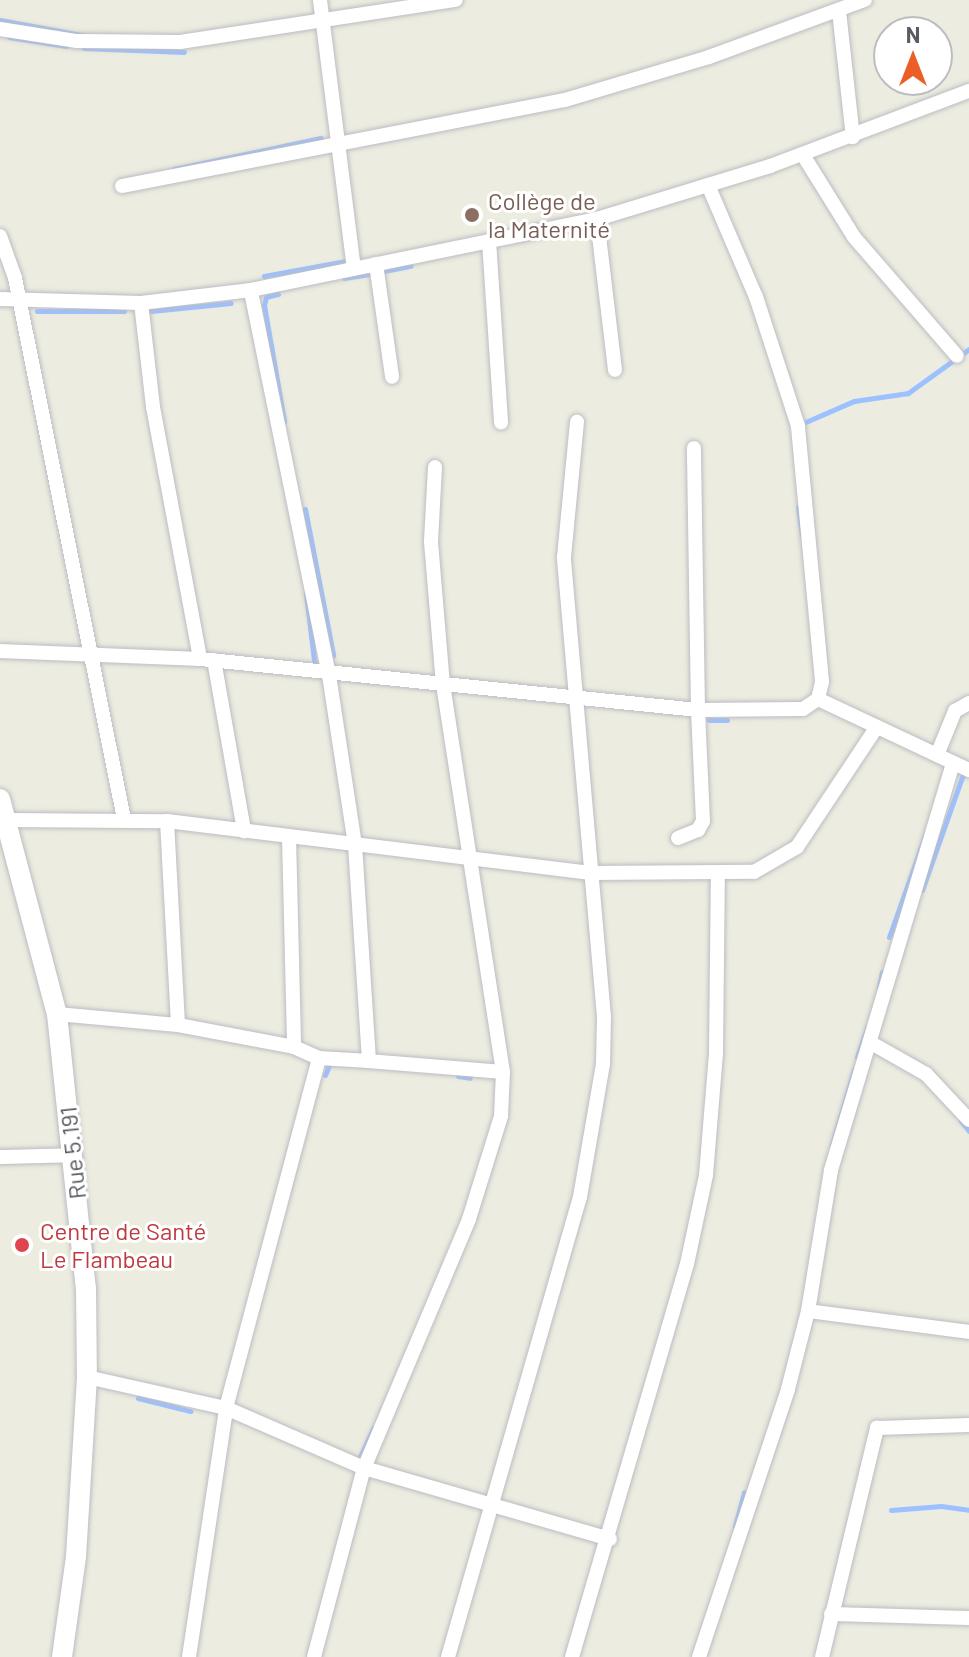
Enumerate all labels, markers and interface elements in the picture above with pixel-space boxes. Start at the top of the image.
north arrow [873,16,953,96]
text: N [906,21,920,47]
place label: Collège de la Maternité [488,187,610,243]
marker: Collège de la Maternité [463,206,481,224]
street label: Rue 5.191 [53,1105,91,1201]
place label: Centre de Santé Le Flambeau [40,1217,206,1273]
marker: Centre de Santé Le Flambeau [11,1234,33,1256]

